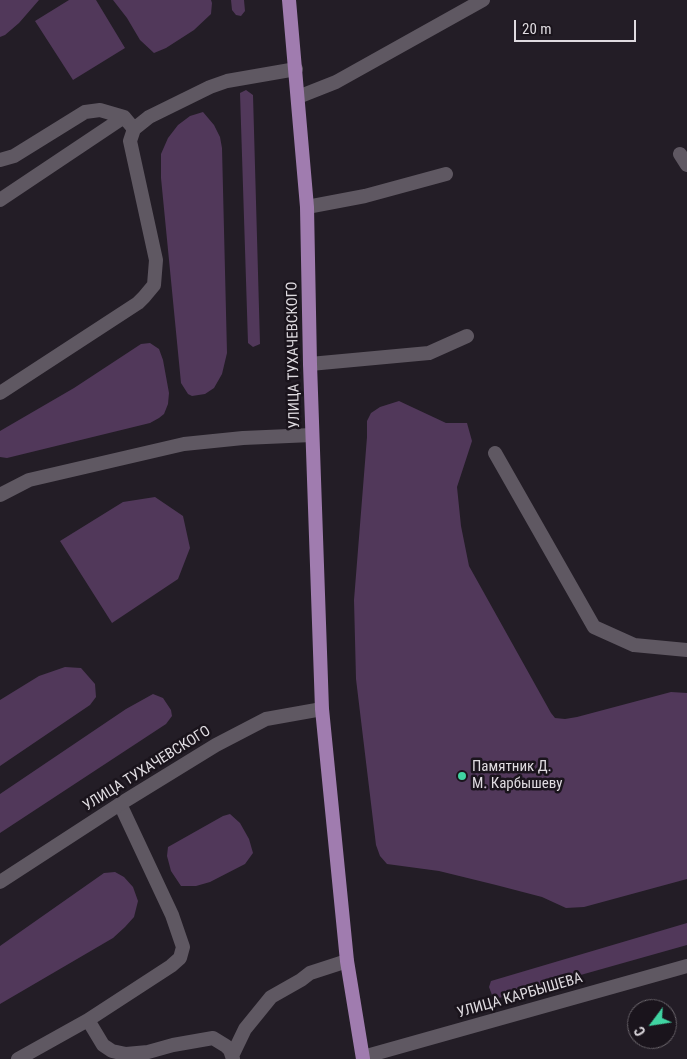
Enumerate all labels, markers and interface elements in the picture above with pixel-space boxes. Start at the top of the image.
scale bar [517,10,640,42]
text: 20 m [522,20,552,38]
street label: УЛИЦА ТУХАЧЕВСКОГО [284,281,304,429]
street label: УЛИЦА ТУХАЧЕВСКОГО [80,722,214,816]
place label: Памятник Д. М. Карбышеву [472,758,563,793]
marker: Памятник Д. М. Карбышеву [456,770,468,782]
street label: УЛИЦА КАРБЫШЕВА [455,969,585,1023]
north arrow [627,999,677,1049]
text: С [631,1024,649,1039]

